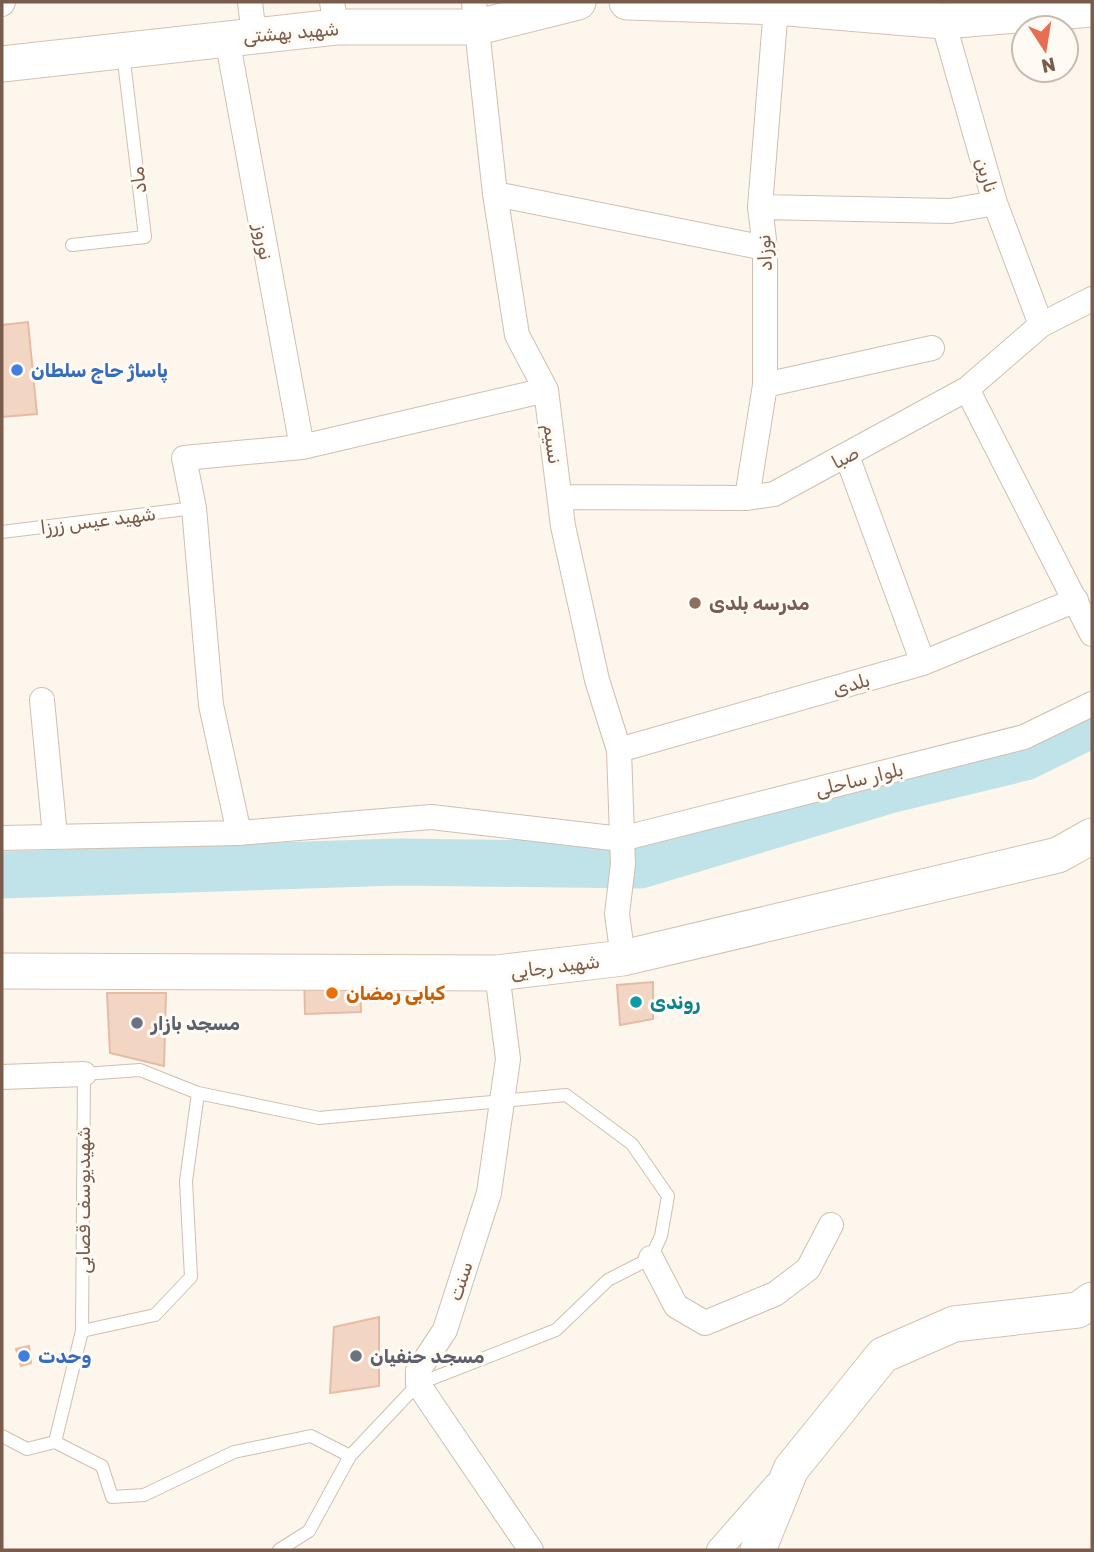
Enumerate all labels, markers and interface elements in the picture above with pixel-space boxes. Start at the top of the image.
north arrow [1010,14,1080,84]
street label: شهید بهشتی [242,17,340,48]
text: N [1039,52,1058,78]
street label: نارین [971,155,1002,195]
street label: ماد [125,165,152,195]
street label: نوروز [249,221,278,262]
street label: نوزاد [752,234,777,272]
place label: پاساژ حاج سلطان [31,359,168,384]
marker: پاساژ حاج سلطان [9,362,25,378]
street label: نسیم [537,423,567,466]
street label: صبا [828,441,863,474]
street label: شهید عیس زرزا [39,502,157,539]
place label: مدرسه بلدی [709,592,810,615]
marker: مدرسه بلدی [687,595,703,611]
street label: بلدی [830,668,872,701]
street label: بلوار ساحلی [813,757,906,802]
street label: شهید رجایی [509,950,601,983]
place label: کبابی رمضان [346,982,446,1005]
marker: کبابی رمضان [324,985,340,1001]
place label: روندی [650,991,701,1014]
marker: روندی [628,994,644,1010]
place label: مسجد بازار [150,1012,240,1035]
marker: مسجد بازار [129,1015,145,1031]
street label: شهیدیوسف قصابی [72,1126,95,1274]
street label: سنت [443,1259,478,1304]
place label: وحدت [38,1345,92,1368]
place label: مسجد حنفیان [370,1345,485,1368]
marker: وحدت [16,1348,32,1364]
marker: مسجد حنفیان [348,1348,364,1364]

